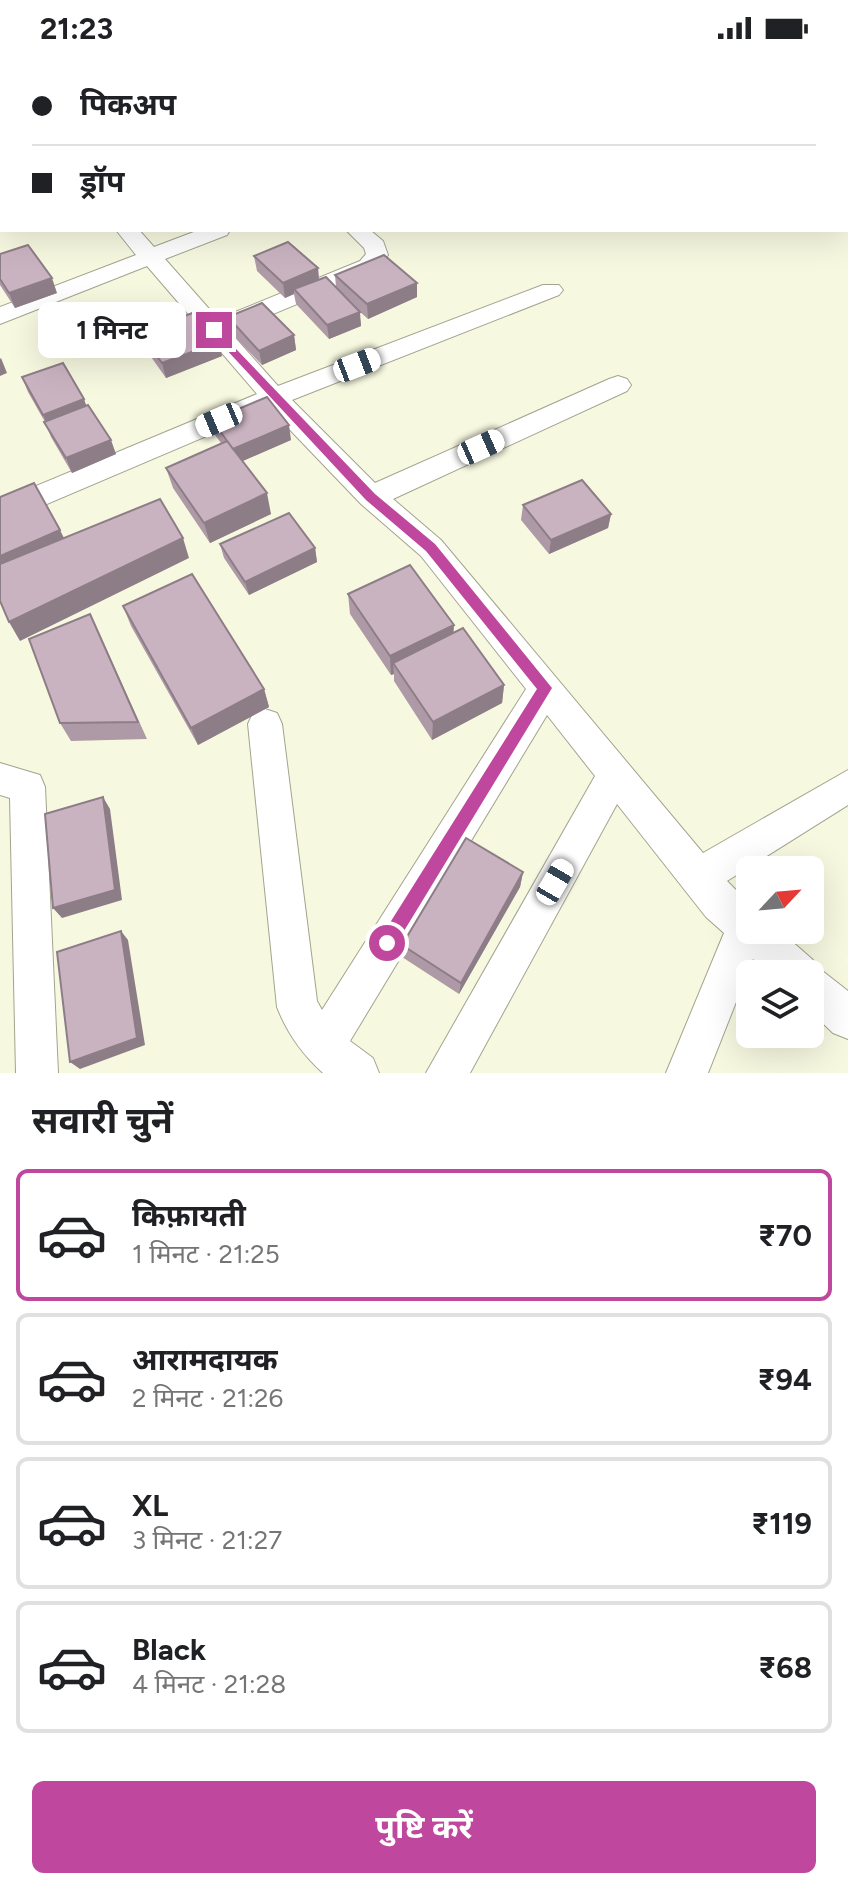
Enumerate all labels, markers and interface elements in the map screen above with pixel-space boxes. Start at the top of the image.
text: 21:23 [40,10,113,47]
text: पिकअप [80,86,176,123]
text: ड्रॉप [80,163,124,200]
callout: 1 मिनट [38,302,186,358]
route end [196,312,232,348]
text: 1 मिनट [76,314,148,346]
car [330,345,384,385]
car [192,400,246,440]
car [454,426,508,468]
car [533,855,577,909]
north arrow [736,856,824,944]
map controls [736,856,824,1048]
route start [369,925,405,961]
button: layers [736,960,824,1048]
text: सवारी चुनें [32,1099,173,1142]
text: किफ़ायती [132,1197,246,1234]
icon: car [36,1199,108,1271]
text: ₹70 [758,1217,812,1254]
text: 1 मिनट · 21:25 [132,1238,280,1270]
text: आरामदायक [132,1341,278,1378]
icon: car [36,1343,108,1415]
text: ₹94 [758,1361,812,1398]
text: 2 मिनट · 21:26 [132,1382,283,1414]
icon: car [36,1487,108,1559]
text: XL [132,1487,168,1524]
text: ₹119 [751,1505,812,1542]
text: 3 मिनट · 21:27 [132,1524,282,1556]
icon: car [36,1631,108,1703]
text: Black [132,1631,206,1668]
text: ₹68 [758,1649,812,1686]
text: 4 मिनट · 21:28 [132,1668,286,1700]
button: पुष्टि करें [32,1781,816,1873]

